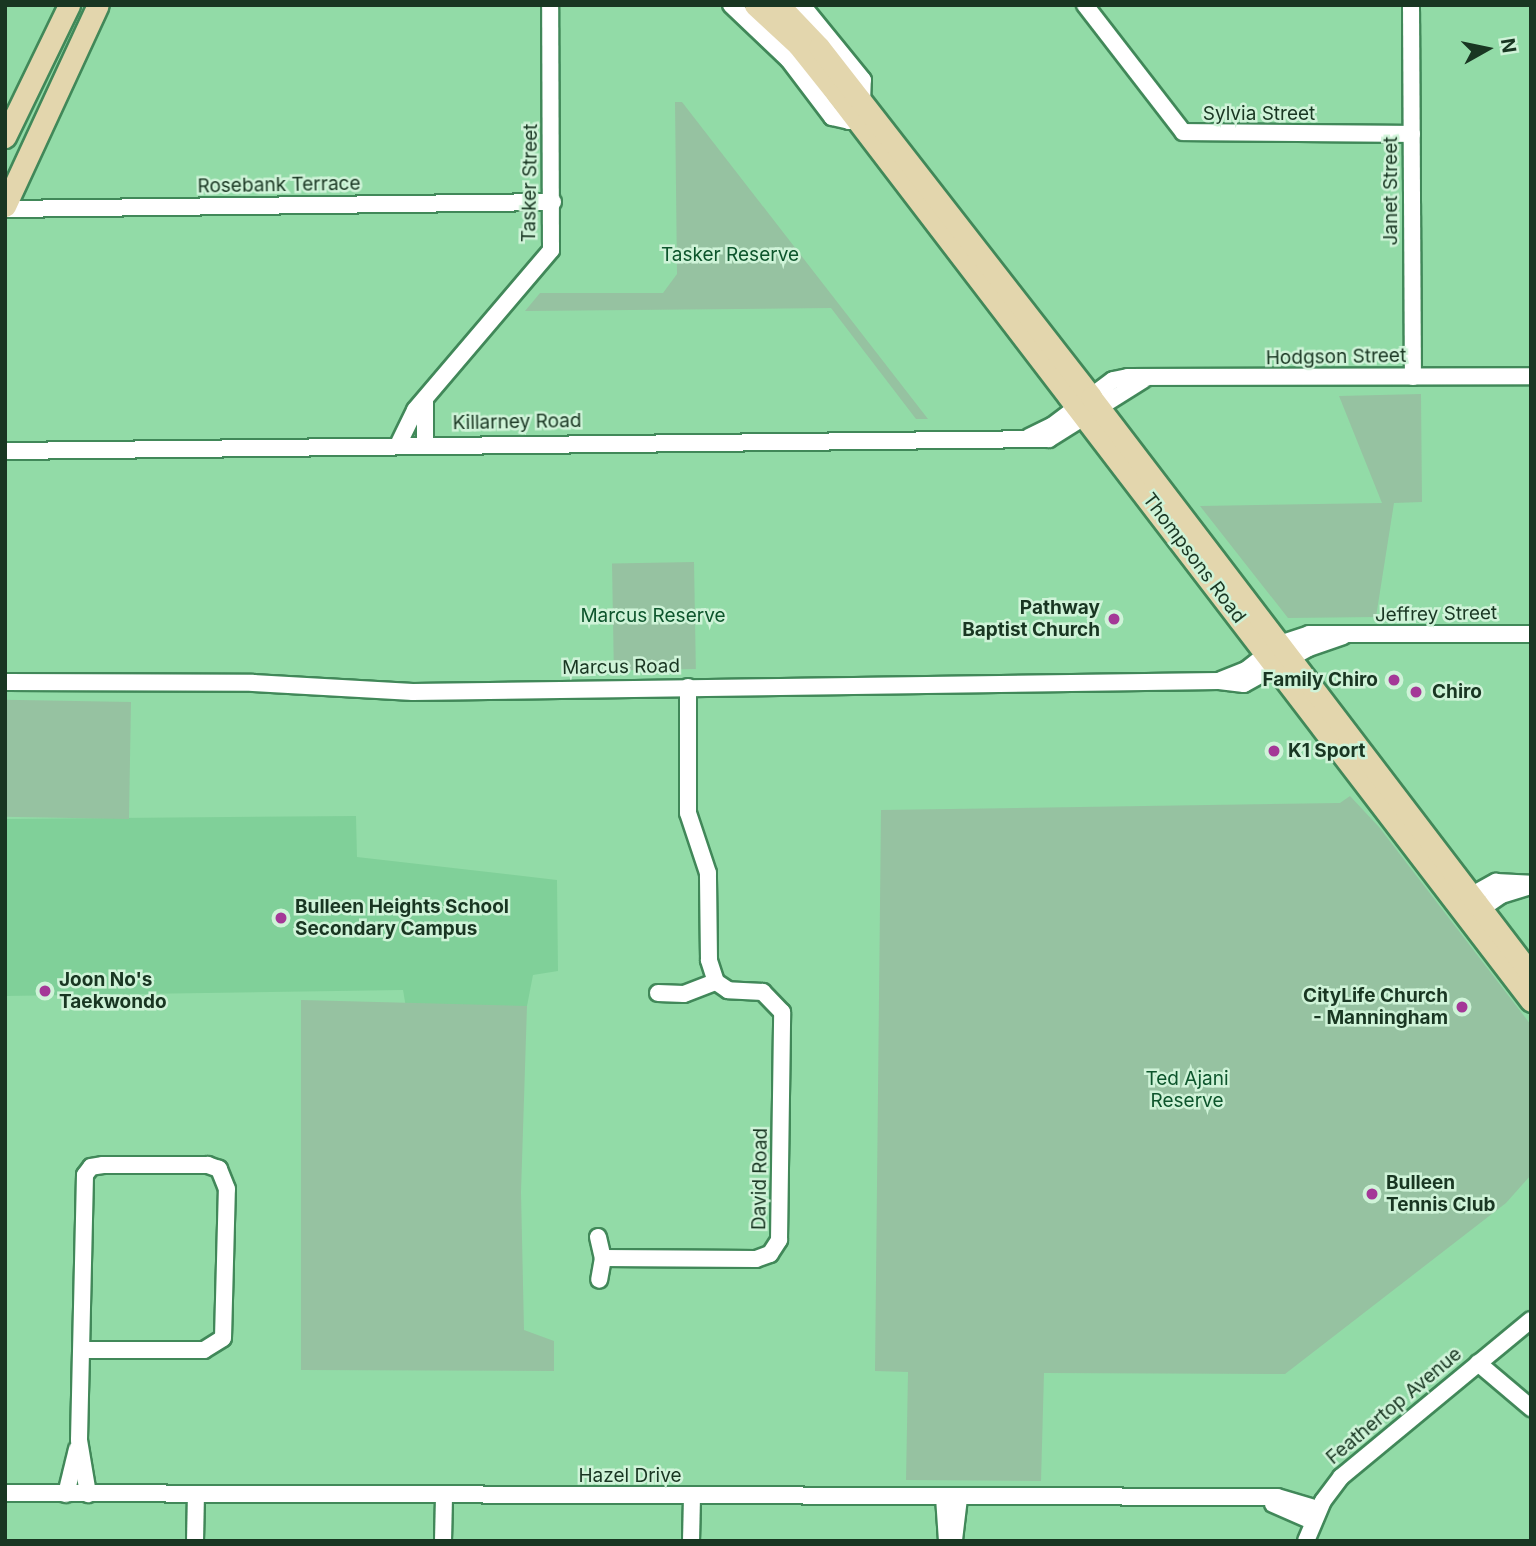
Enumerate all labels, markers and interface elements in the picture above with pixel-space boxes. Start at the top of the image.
north arrow [1452,14,1522,84]
text: N [1496,37,1521,55]
street label: Sylvia Street [1203,103,1315,125]
street label: Tasker Street [518,123,542,243]
street label: Janet Street [1380,137,1402,245]
street label: Rosebank Terrace [197,172,361,198]
park label: Tasker Reserve [661,244,799,266]
street label: Hodgson Street [1266,344,1406,370]
street label: Killarney Road [452,409,582,435]
street label: Thompsons Road [1138,488,1250,628]
place label: Pathway Baptist Church [962,597,1100,641]
street label: Jeffrey Street [1375,602,1497,626]
park label: Marcus Reserve [580,605,726,627]
marker: Pathway Baptist Church [1106,611,1122,627]
street label: Marcus Road [562,655,680,679]
place label: Family Chiro [1262,669,1378,691]
marker: Family Chiro [1384,670,1404,690]
place label: Chiro [1432,681,1482,703]
marker: Chiro [1406,682,1426,702]
place label: K1 Sport [1288,740,1365,762]
marker: K1 Sport [1266,743,1282,759]
place label: Bulleen Heights School Secondary Campus [295,896,509,940]
marker: Bulleen Heights School Secondary Campus [273,910,289,926]
place label: Joon No's Taekwondo [59,969,167,1013]
marker: Joon No's Taekwondo [37,983,53,999]
place label: CityLife Church - Manningham [1303,985,1448,1029]
marker: CityLife Church - Manningham [1454,999,1470,1015]
park label: Ted Ajani Reserve [1145,1068,1229,1112]
street label: David Road [748,1128,772,1230]
place label: Bulleen Tennis Club [1386,1172,1495,1216]
marker: Bulleen Tennis Club [1364,1186,1380,1202]
street label: Feathertop Avenue [1322,1343,1466,1469]
street label: Hazel Drive [578,1465,682,1487]

